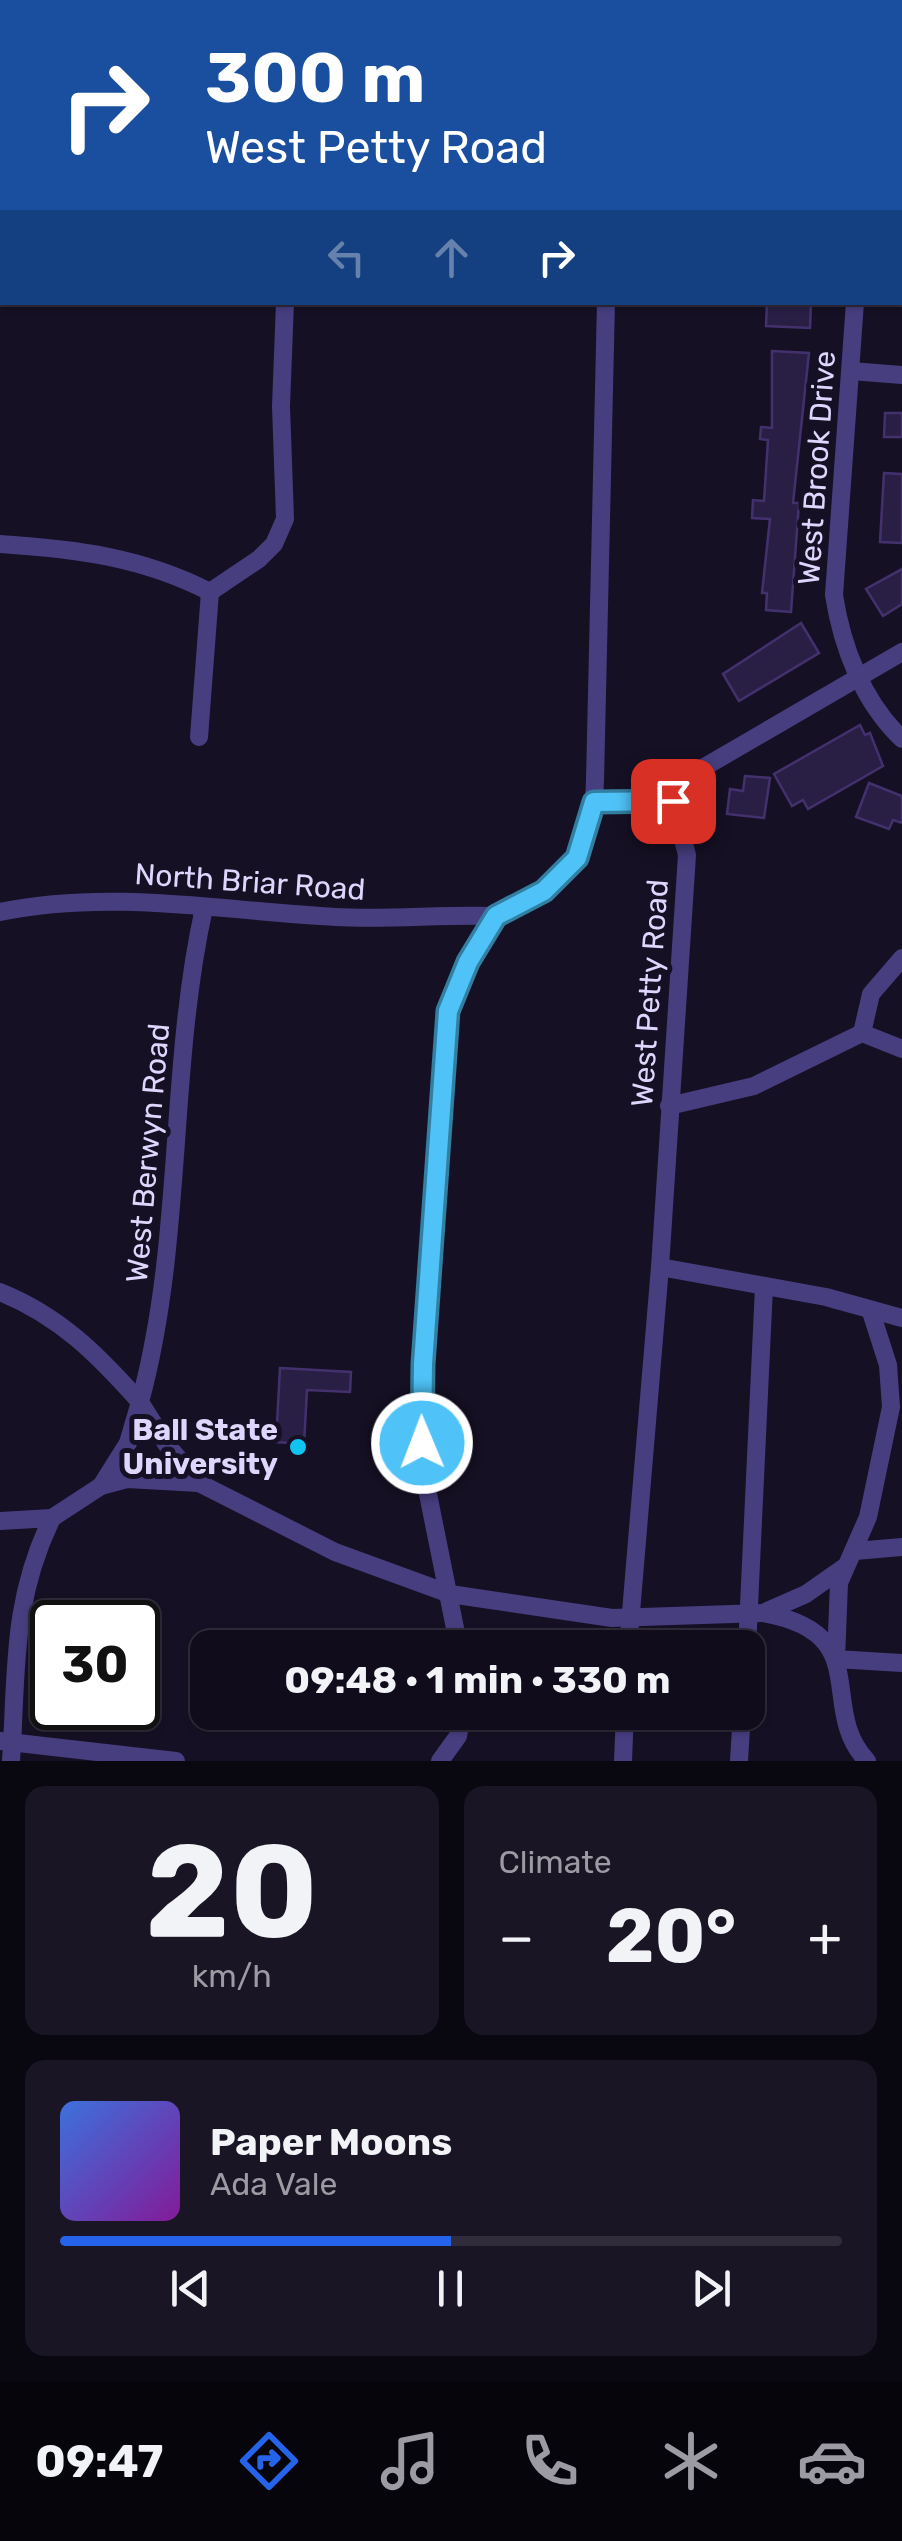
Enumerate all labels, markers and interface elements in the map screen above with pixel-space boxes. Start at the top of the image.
text: 300 m [205,37,425,120]
icon: right [40,40,170,170]
text: West Petty Road [205,121,547,174]
icon: left [319,230,374,285]
icon: ahead [424,230,479,285]
icon: right [529,230,584,285]
street label: West Brook Drive [791,350,843,586]
pin [631,759,716,844]
icon: arrive [646,774,701,829]
street label: North Briar Road [133,856,367,908]
street label: West Petty Road [624,878,676,1108]
street label: West Berwyn Road [119,1022,177,1284]
position arrow [370,1391,474,1495]
place label: Ball State University [123,1412,278,1482]
marker: Ball State University [287,1436,309,1458]
speed limit sign: 30 [30,1600,160,1730]
text: 09:48 · 1 min · 330 m [284,1657,671,1703]
text: 20 [145,1814,318,1969]
text: Climate [499,1843,612,1881]
text: 20° [606,1892,736,1981]
text: − [499,1905,534,1970]
text: + [808,1905,842,1970]
text: km/h [192,1957,272,1995]
text: Paper Moons [210,2119,452,2165]
text: Ada Vale [210,2165,337,2203]
icon: previous [163,2261,218,2316]
icon: pause [423,2261,478,2316]
icon: next [684,2261,739,2316]
icon: directions [234,2426,304,2496]
icon: music [375,2426,445,2496]
icon: phone [515,2426,585,2496]
icon: climate [656,2426,726,2496]
icon: car [797,2426,867,2496]
text: 09:47 [35,2435,163,2488]

